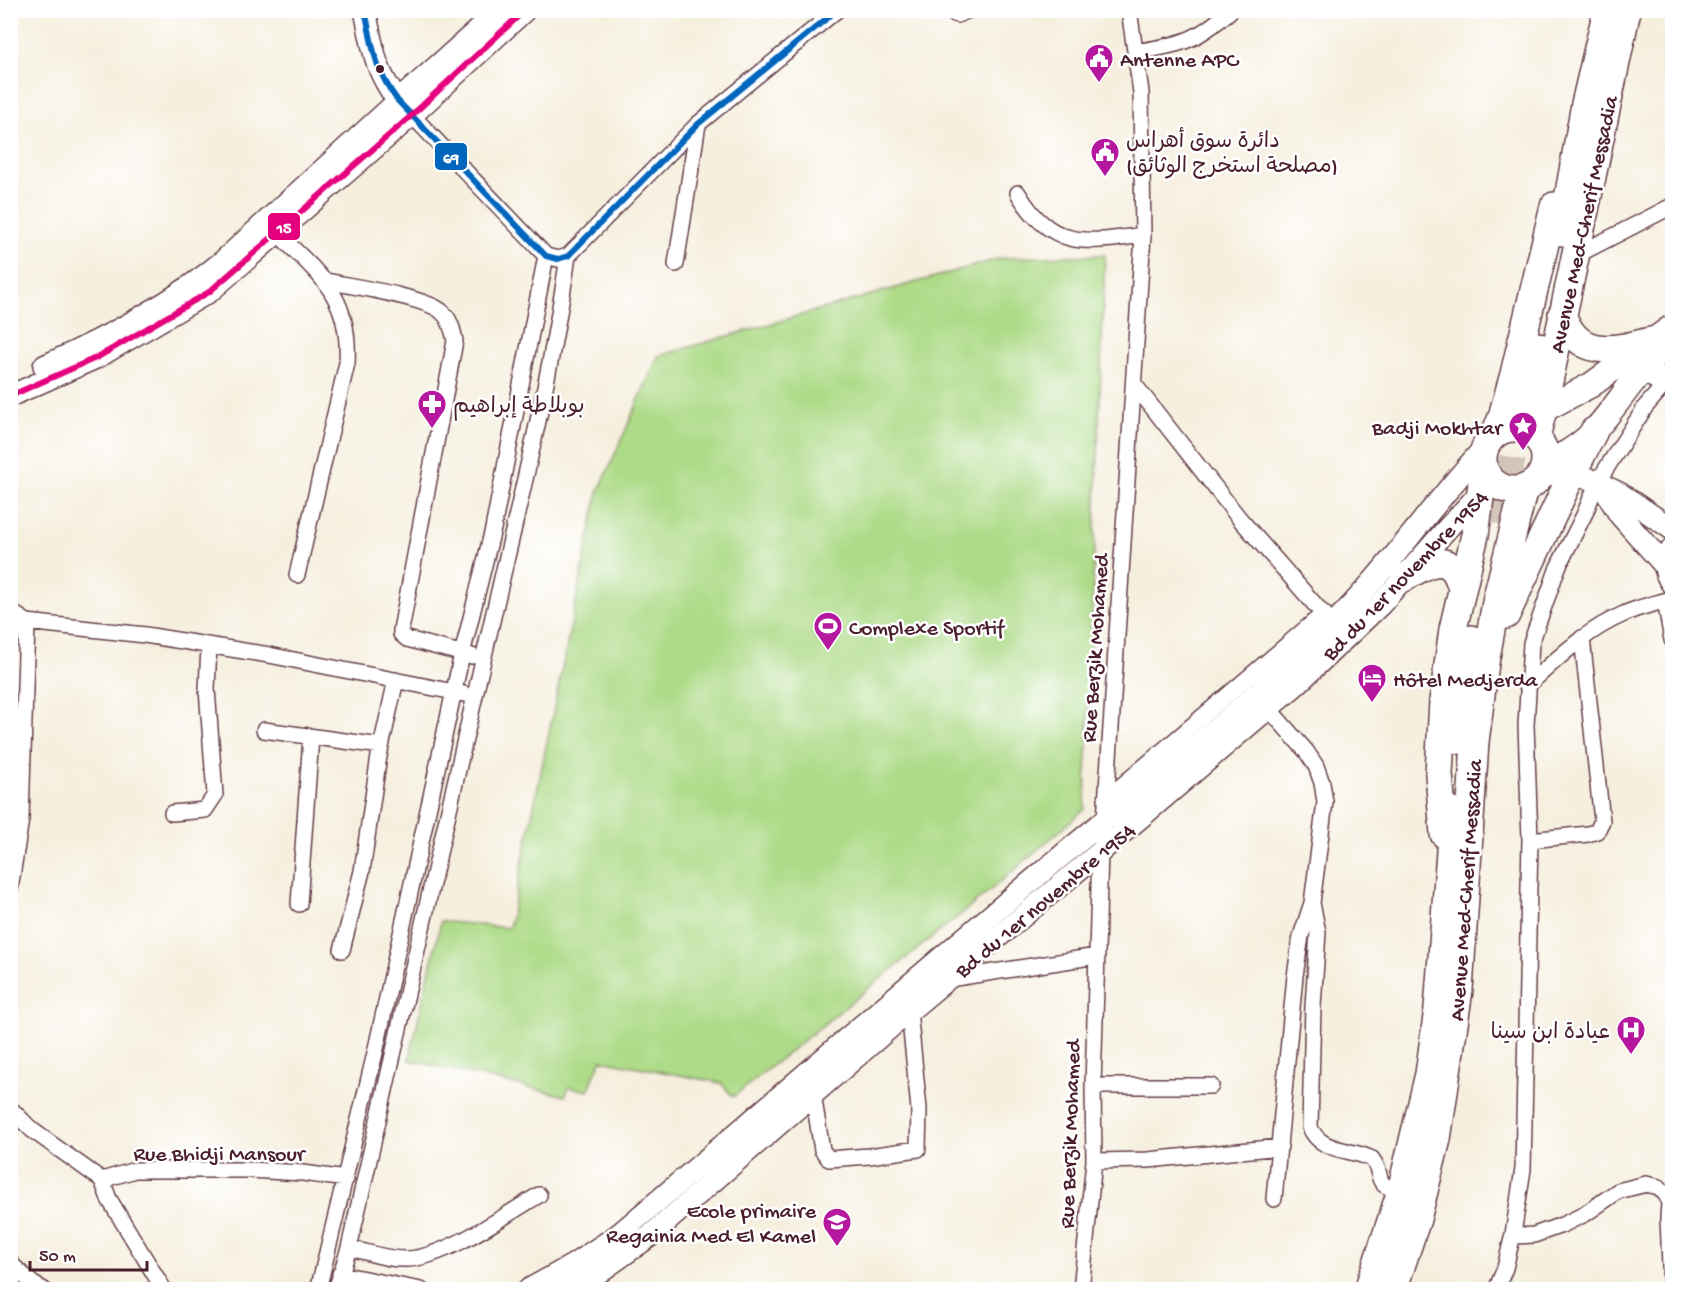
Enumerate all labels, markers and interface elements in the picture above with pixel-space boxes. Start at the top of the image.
public building icon: Antenne APC [1083,42,1115,84]
place label: Antenne APC [1120,49,1240,75]
unlabelled marker [374,63,386,75]
street label: Avenue Med-Cherif Messadia [1546,93,1626,356]
place label: دائرة سوق أهراس (مصلحة استخرج الوثائق) [1126,126,1338,181]
public building icon: دائرة سوق أهراس (مصلحة استخرج الوثائق) [1089,136,1121,178]
line badge: 69 [434,142,468,171]
text: 69 [443,151,459,170]
line badge: 15 [267,212,301,241]
text: 15 [276,221,292,240]
pharmacy icon: بوبلاطة إبراهيم [416,388,448,430]
place label: بوبلاطة إبراهيم [453,395,585,421]
place icon: Badji Mokhtar [1507,410,1539,452]
place label: Badji Mokhtar [1371,417,1504,443]
street label: Bd du 1er novembre 1954 [1318,486,1496,668]
street label: Rue Berzik Mohamed [1077,551,1117,743]
sports icon: Complexe Sportif [812,610,844,652]
place label: Complexe Sportif [849,617,1006,643]
hotel icon: Hôtel Medjerda [1356,662,1388,704]
place label: Hôtel Medjerda [1393,669,1538,695]
street label: Avenue Med-Cherif Messadia [1446,758,1490,1022]
street label: Bd du 1er novembre 1954 [950,819,1142,986]
hospital icon: عيادة ابن سينا [1615,1014,1647,1056]
place label: عيادة ابن سينا [1491,1021,1610,1047]
street label: Rue Berzik Mohamed [1056,1037,1088,1229]
street label: Rue Bhidji Mansour [133,1143,307,1169]
place label: Ecole primaire Regainia Med El Kamel [606,1200,817,1251]
school or university icon: Ecole primaire Regainia Med El Kamel [821,1206,853,1248]
scale bar [30,1234,147,1272]
text: 50 m [39,1247,76,1268]

